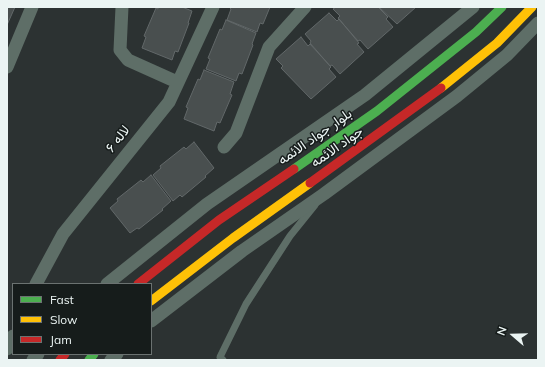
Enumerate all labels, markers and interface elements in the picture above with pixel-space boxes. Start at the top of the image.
street label: بلوار جواد الائمه [275,105,355,169]
street label: لاله ۶ [102,122,134,156]
street label: جواد الائمه [308,123,366,171]
legend [12,283,152,355]
text: Fast [50,292,74,307]
text: Slow [50,312,78,327]
north arrow [493,315,533,355]
text: N [494,325,510,337]
text: Jam [50,332,72,347]

